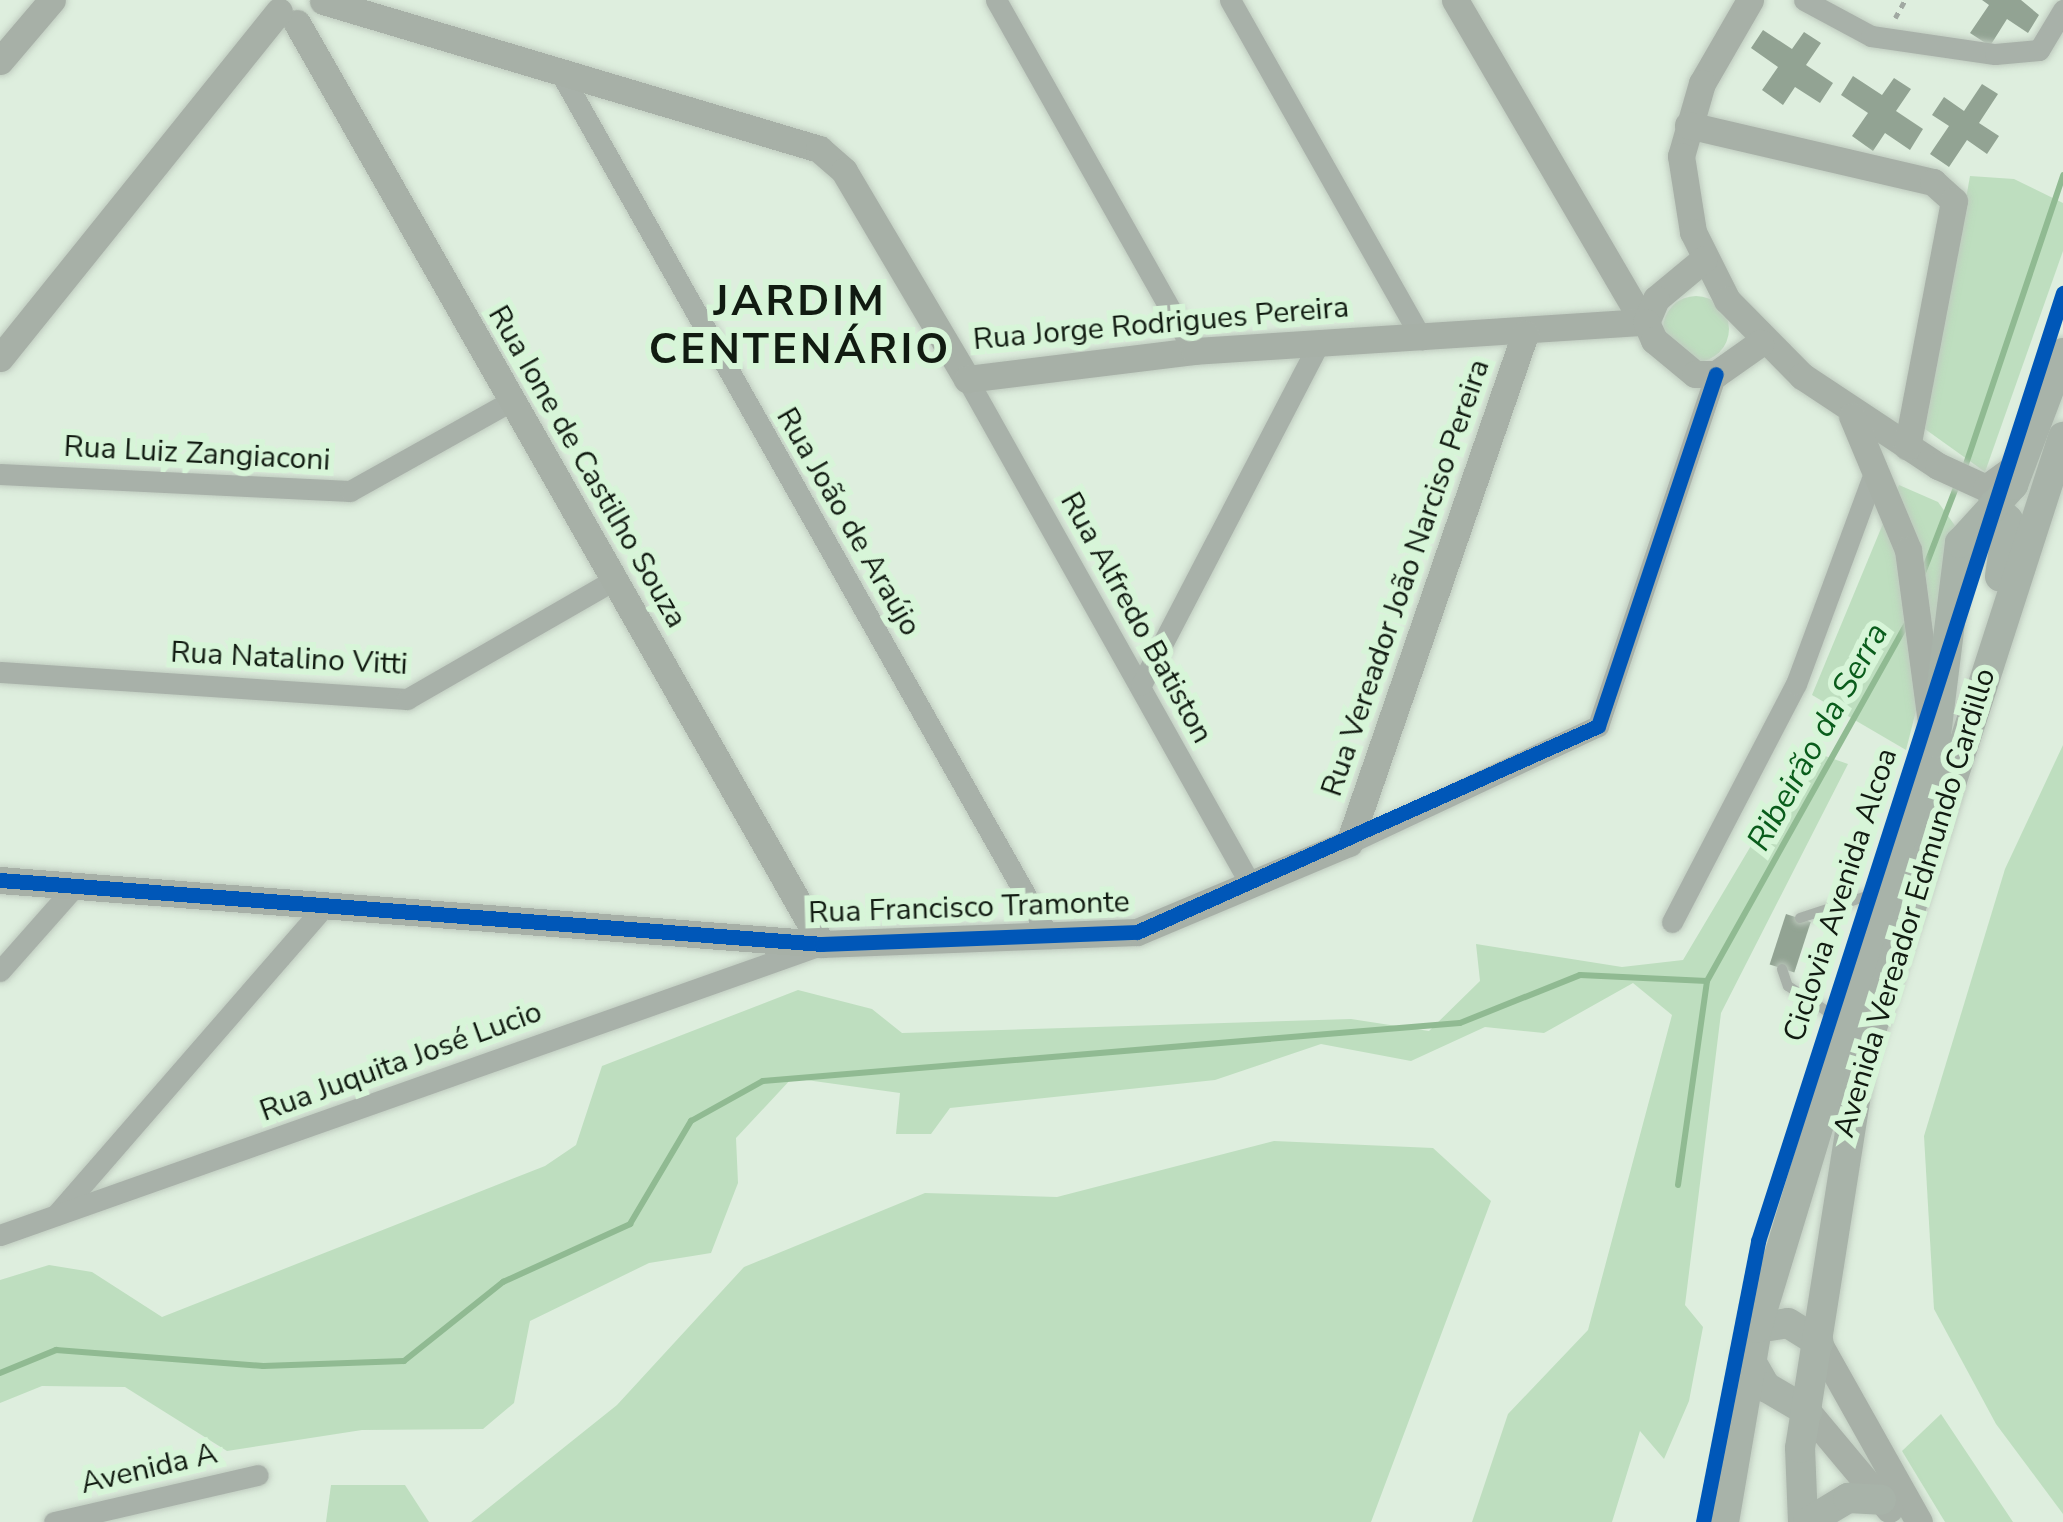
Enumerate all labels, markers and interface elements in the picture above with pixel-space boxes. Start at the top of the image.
district label: JARDIM CENTENÁRIO [649,277,951,376]
street label: Rua Jorge Rodrigues Pereira [972,290,1350,358]
street label: Rua Ione de Castilho Souza [480,300,694,634]
street label: Rua Vereador João Narciso Pereira [1314,355,1498,801]
street label: Rua João de Araújo [768,402,928,642]
street label: Rua Luiz Zangiaconi [63,429,331,479]
street label: Rua Alfredo Batiston [1052,486,1220,750]
water label: Ribeirão da Serra [1739,616,1897,858]
street label: Rua Natalino Vitti [169,635,409,683]
street label: Avenida Vereador Edmundo Cardillo [1826,664,2004,1142]
street label: Ciclovia Avenida Alcoa [1777,744,1905,1046]
street label: Rua Francisco Tramonte [808,884,1130,932]
street label: Rua Juquita José Lucio [255,994,547,1130]
street label: Avenida A [77,1436,221,1502]

